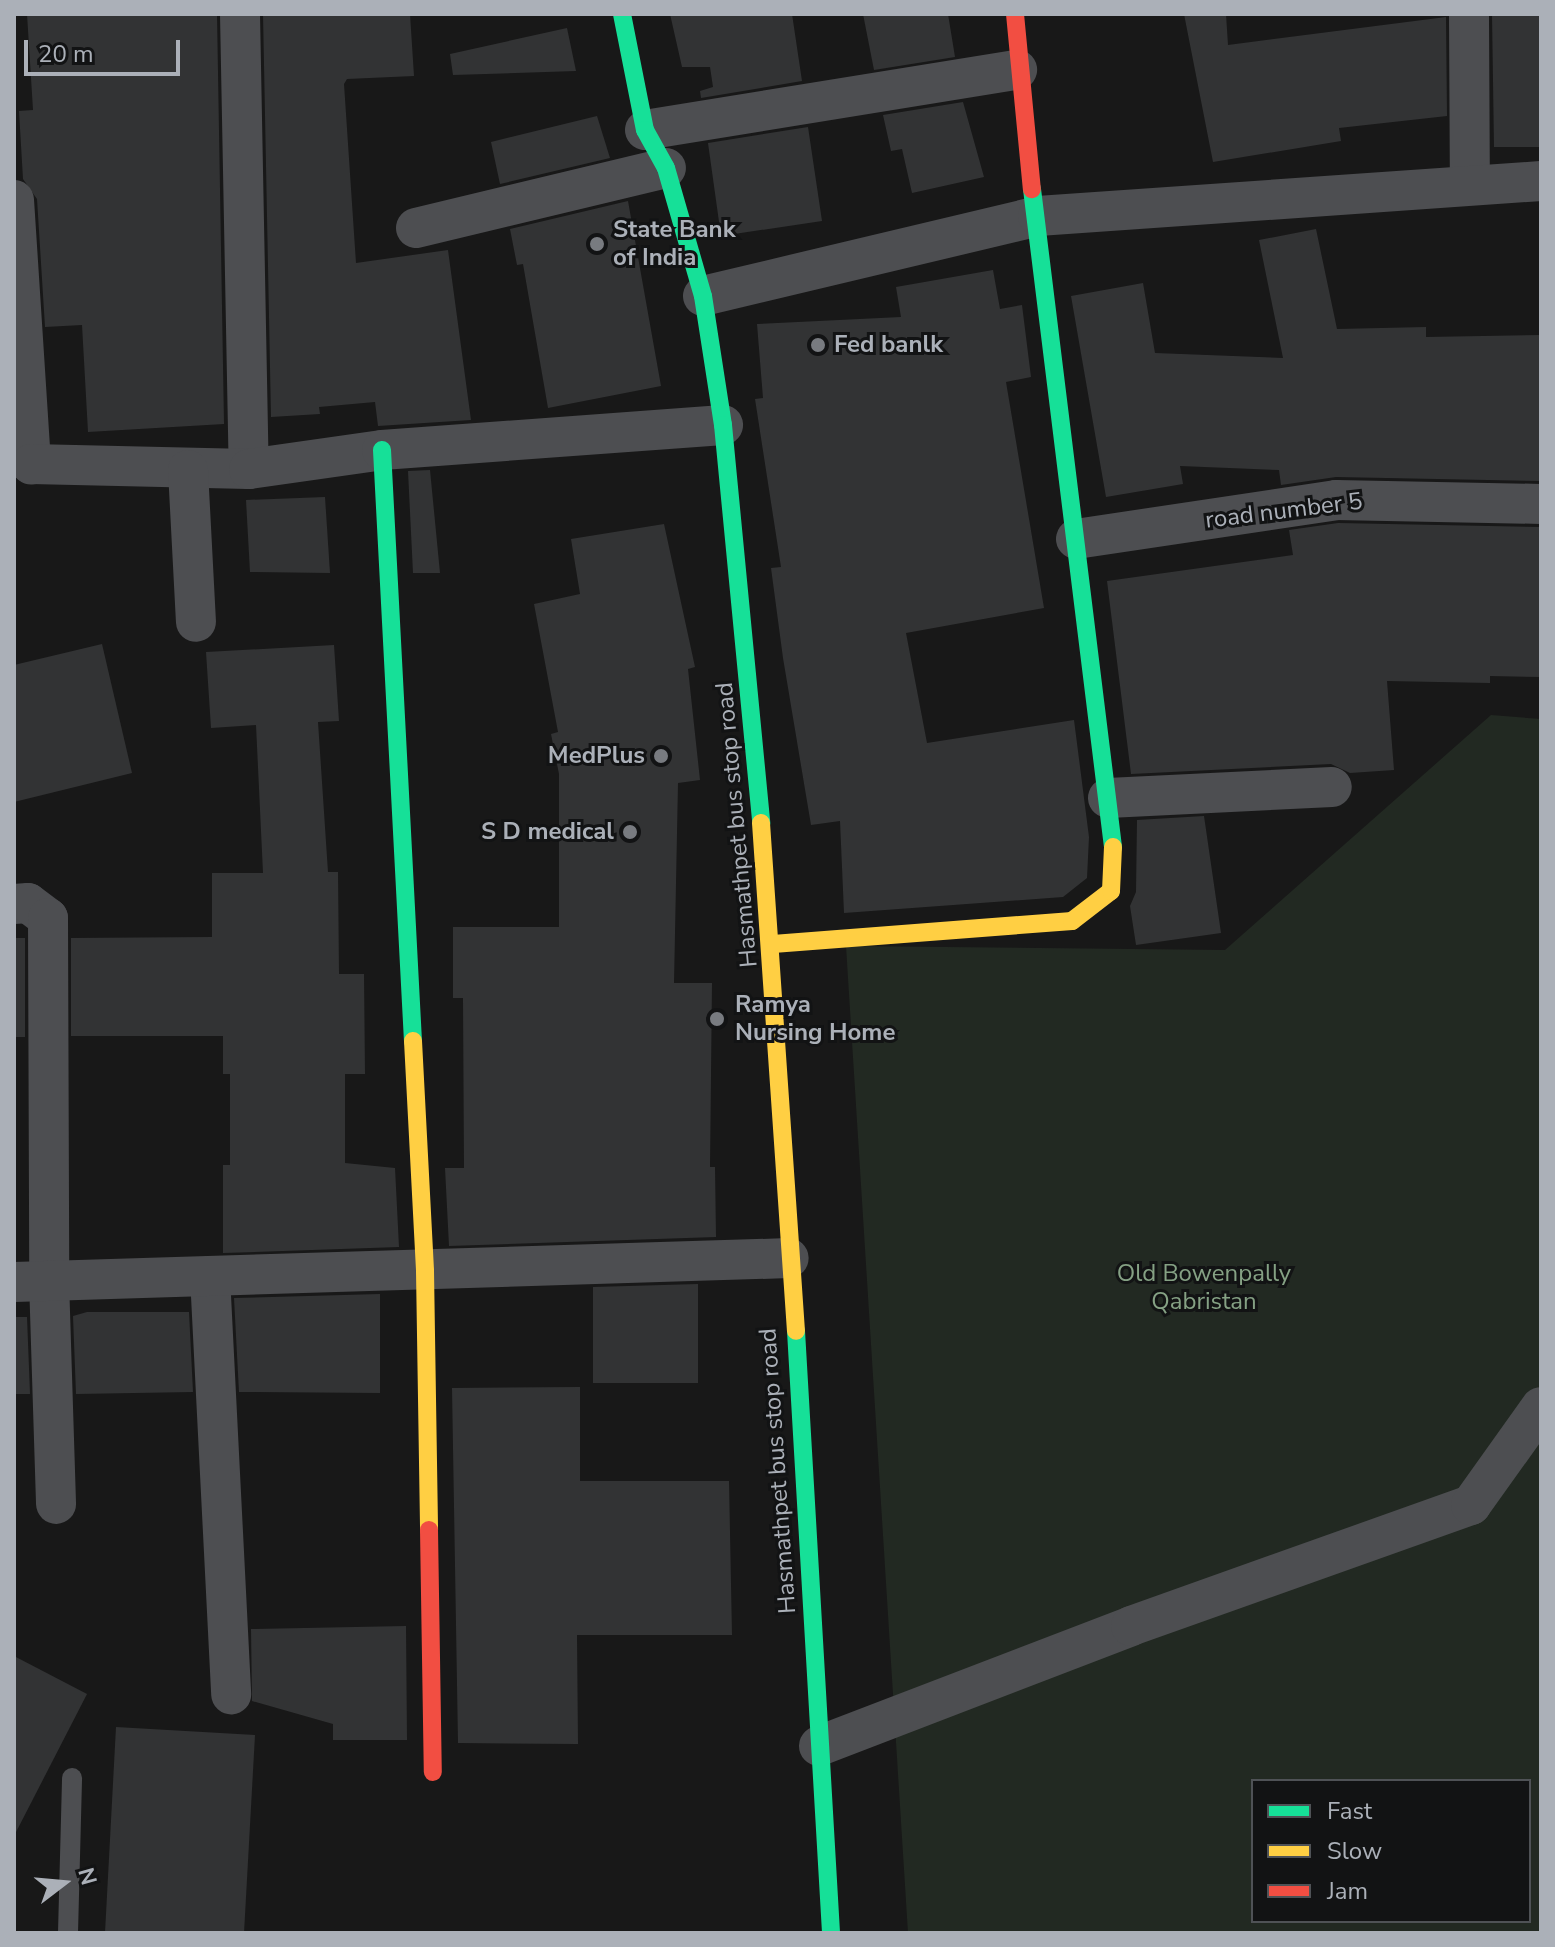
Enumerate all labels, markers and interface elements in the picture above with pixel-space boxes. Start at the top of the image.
scale bar [28,24,184,74]
text: 20 m [38,38,94,70]
place label: State Bank of India [613,216,735,272]
marker: State Bank of India [588,235,606,253]
place label: Fed banlk [834,331,943,359]
marker: Fed banlk [809,336,827,354]
street label: road number 5 [1204,487,1364,535]
street label: Hasmathpet bus stop road [710,681,764,969]
place label: MedPlus [548,742,645,770]
marker: MedPlus [652,747,670,765]
place label: S D medical [481,818,614,846]
marker: S D medical [621,823,639,841]
place label: Ramya Nursing Home [735,991,895,1047]
marker: Ramya Nursing Home [706,1008,728,1030]
park label: Old Bowenpally Qabristan [1117,1260,1291,1316]
street label: Hasmathpet bus stop road [754,1327,802,1615]
legend [1251,1779,1531,1923]
text: Fast [1327,1795,1372,1827]
text: Slow [1327,1835,1382,1867]
north arrow [24,1843,104,1923]
text: N [70,1864,104,1888]
text: Jam [1327,1875,1368,1907]

